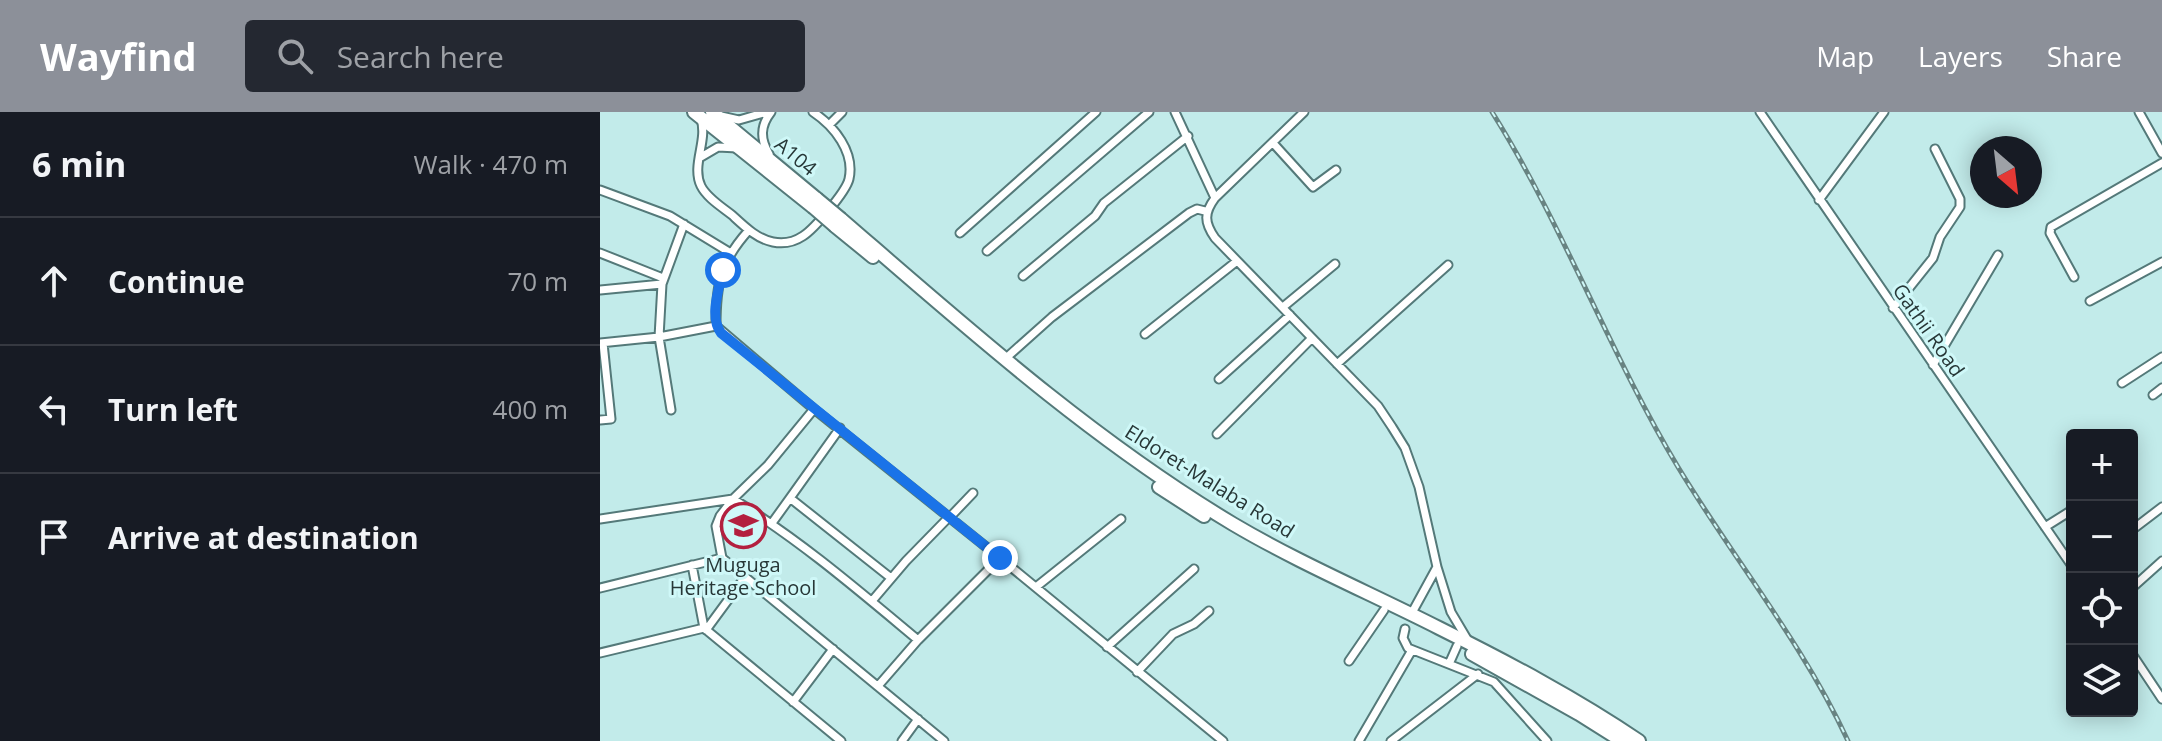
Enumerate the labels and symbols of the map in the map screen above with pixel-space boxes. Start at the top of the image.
street label: A104 [769,131,823,182]
north arrow [1970,136,2042,208]
route start [705,252,741,288]
street label: Gathii Road [1887,278,1971,382]
street label: Eldoret-Malaba Road [1120,418,1300,544]
school or university icon: Muguga Heritage School [719,501,767,549]
route end [982,540,1018,576]
place label: Muguga Heritage School [670,551,816,601]

